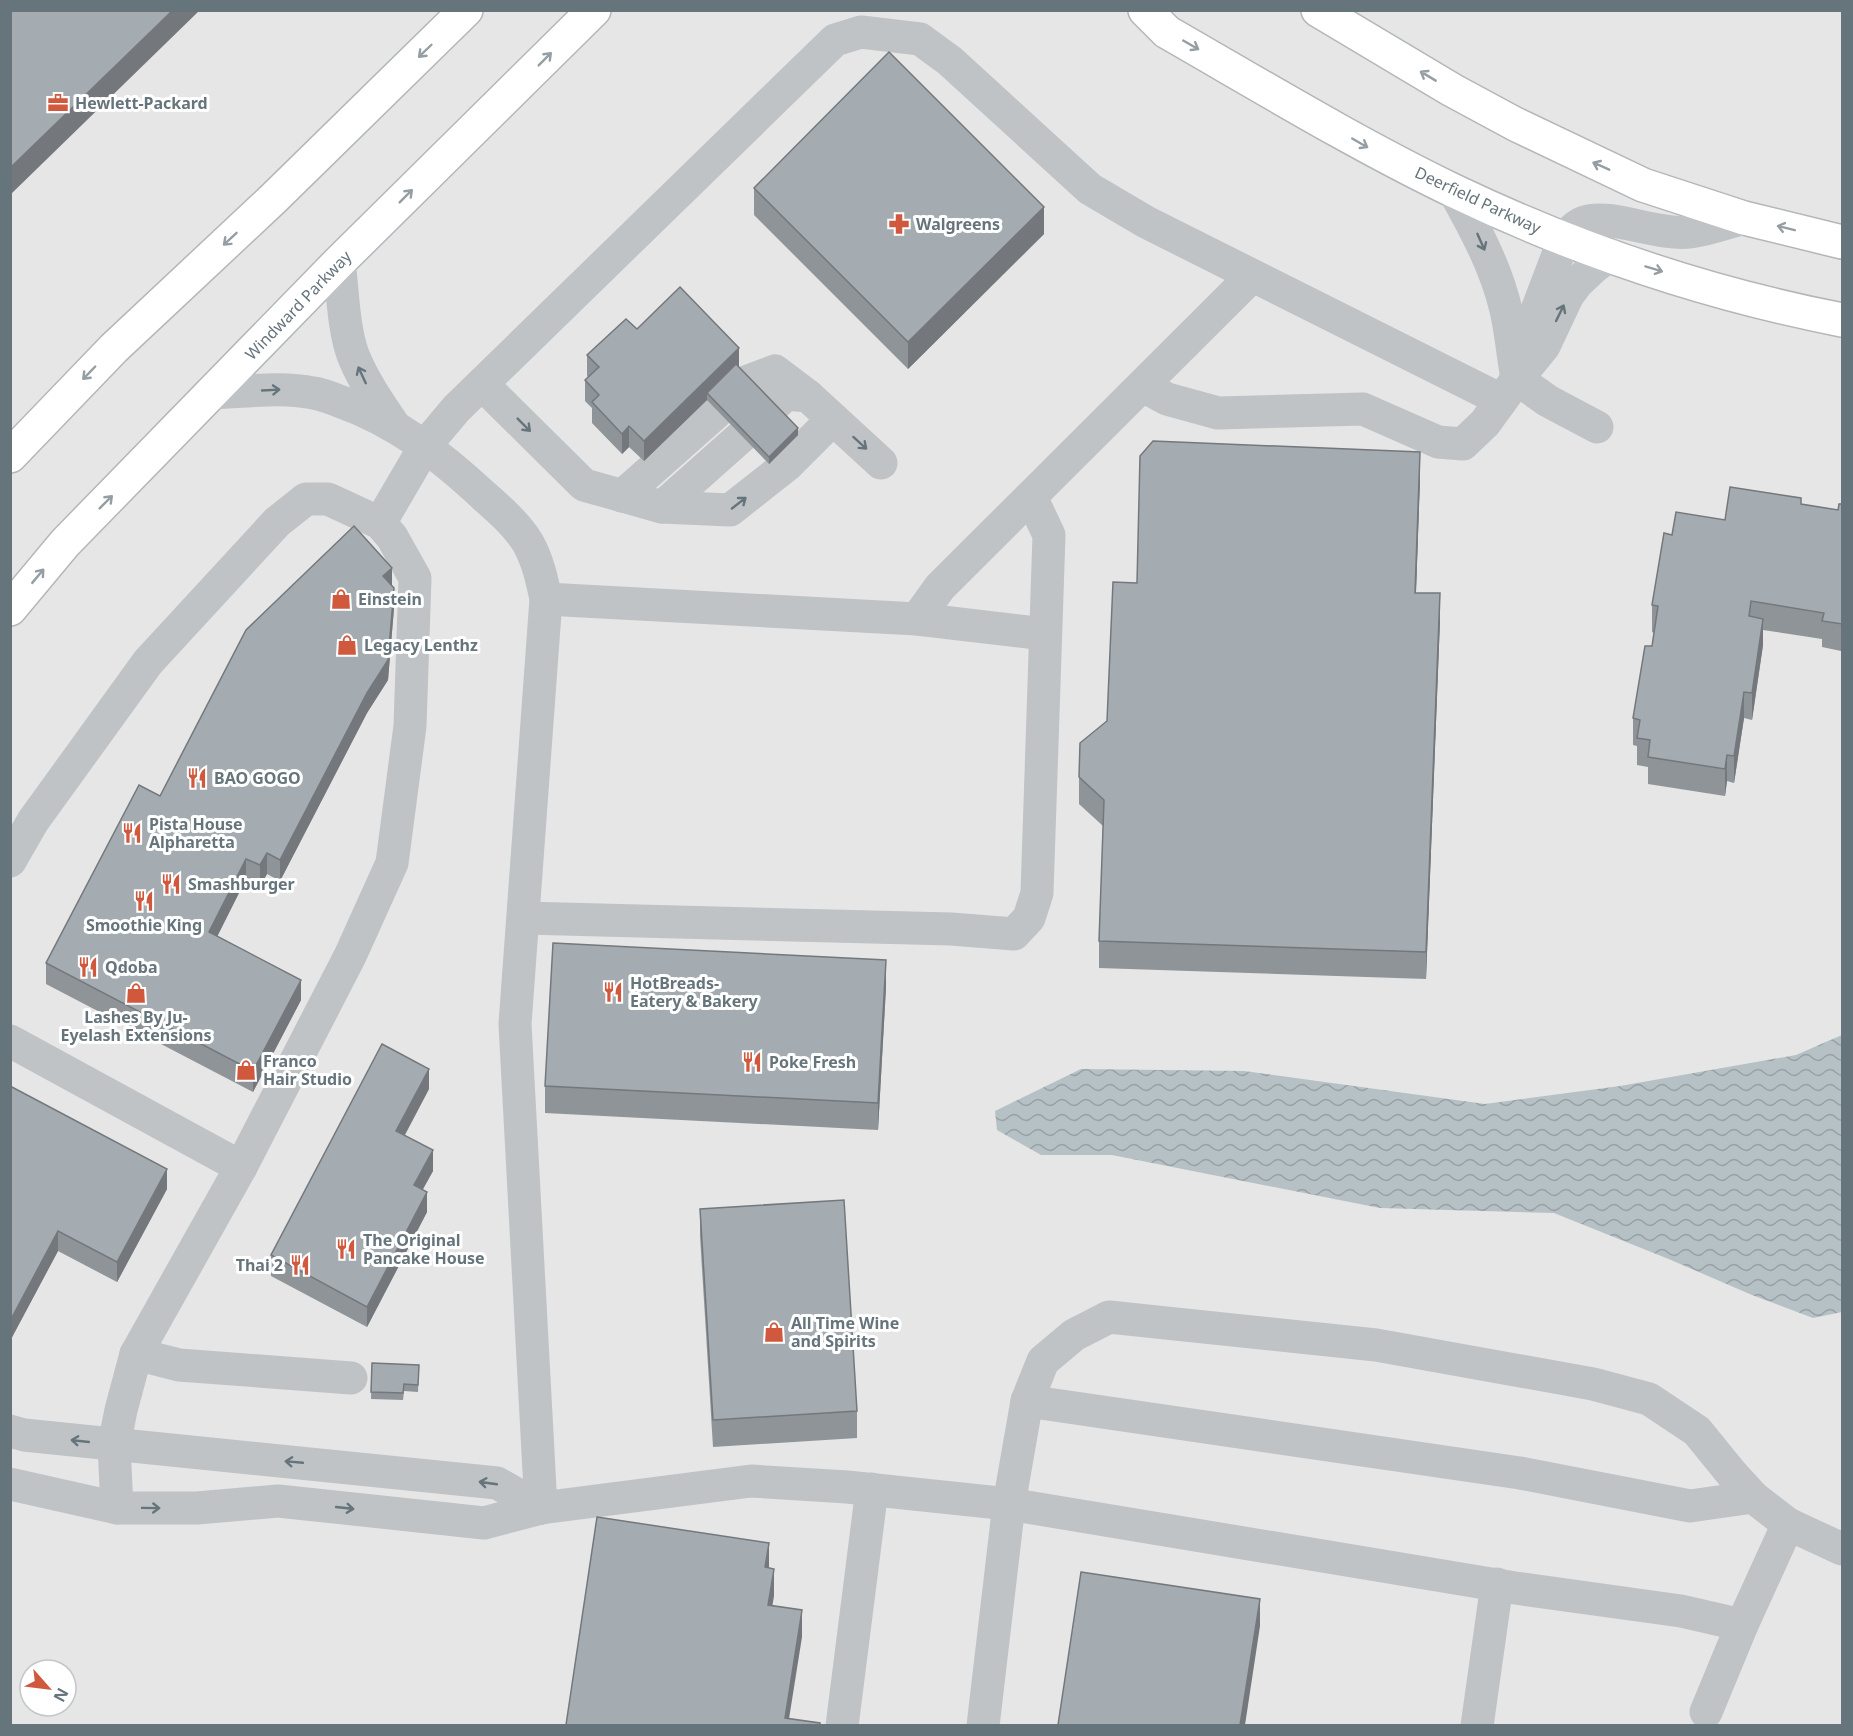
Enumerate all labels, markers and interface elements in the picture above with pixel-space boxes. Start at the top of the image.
one-way arrow [1182,40,1199,52]
one-way arrow [417,44,432,59]
one-way arrow [537,52,552,67]
one-way arrow [1420,70,1438,81]
office icon: Hewlett-Packard [46,91,70,115]
place label: Hewlett-Packard [75,92,208,114]
one-way arrow [1351,137,1368,149]
one-way arrow [1593,160,1611,172]
street label: Deerfield Parkway [1411,161,1545,239]
one-way arrow [398,189,413,203]
pharmacy icon: Walgreens [887,212,911,236]
place label: Walgreens [916,213,1000,235]
one-way arrow [1777,222,1796,234]
one-way arrow [223,232,238,246]
one-way arrow [1476,233,1488,251]
street label: Windward Parkway [240,245,357,364]
one-way arrow [1644,265,1663,276]
one-way arrow [1554,304,1566,322]
one-way arrow [81,366,96,381]
one-way arrow [356,366,368,384]
one-way arrow [260,385,280,396]
one-way arrow [516,418,531,433]
one-way arrow [852,436,867,450]
one-way arrow [98,494,113,509]
one-way arrow [731,497,747,510]
one-way arrow [31,568,44,584]
shop icon: Einstein [329,587,353,611]
place label: Einstein [358,588,422,610]
shop icon: Legacy Lenthz [335,633,359,657]
place label: Legacy Lenthz [364,634,478,656]
restaurant icon: BAO GOGO [185,766,209,790]
place label: BAO GOGO [214,767,301,789]
place label: Pista House Alpharetta [149,813,243,853]
restaurant icon: Pista House Alpharetta [120,821,144,845]
restaurant icon: Smashburger [159,872,183,896]
place label: Smashburger [188,873,295,895]
restaurant icon: Smoothie King [132,889,156,913]
place label: Smoothie King [86,914,202,936]
restaurant icon: Qdoba [76,955,100,979]
place label: Qdoba [105,956,157,978]
place label: HotBreads- Eatery & Bakery [630,972,758,1012]
restaurant icon: HotBreads- Eatery & Bakery [601,980,625,1004]
shop icon: Lashes By Ju- Eyelash Extensions [124,981,148,1005]
place label: Lashes By Ju- Eyelash Extensions [61,1006,211,1046]
place label: Franco Hair Studio [263,1050,352,1090]
restaurant icon: Poke Fresh [740,1050,764,1074]
place label: Poke Fresh [769,1051,856,1073]
shop icon: Franco Hair Studio [234,1058,258,1082]
place label: The Original Pancake House [363,1229,485,1269]
restaurant icon: The Original Pancake House [334,1237,358,1261]
restaurant icon: Thai 2 [288,1253,312,1277]
place label: Thai 2 [236,1254,283,1276]
place label: All Time Wine and Spirits [791,1312,899,1352]
shop icon: All Time Wine and Spirits [762,1320,786,1344]
one-way arrow [70,1435,90,1446]
one-way arrow [285,1456,305,1467]
one-way arrow [479,1477,499,1488]
one-way arrow [140,1502,160,1514]
one-way arrow [334,1503,354,1514]
north arrow [18,1658,78,1718]
text: N [48,1684,74,1706]

